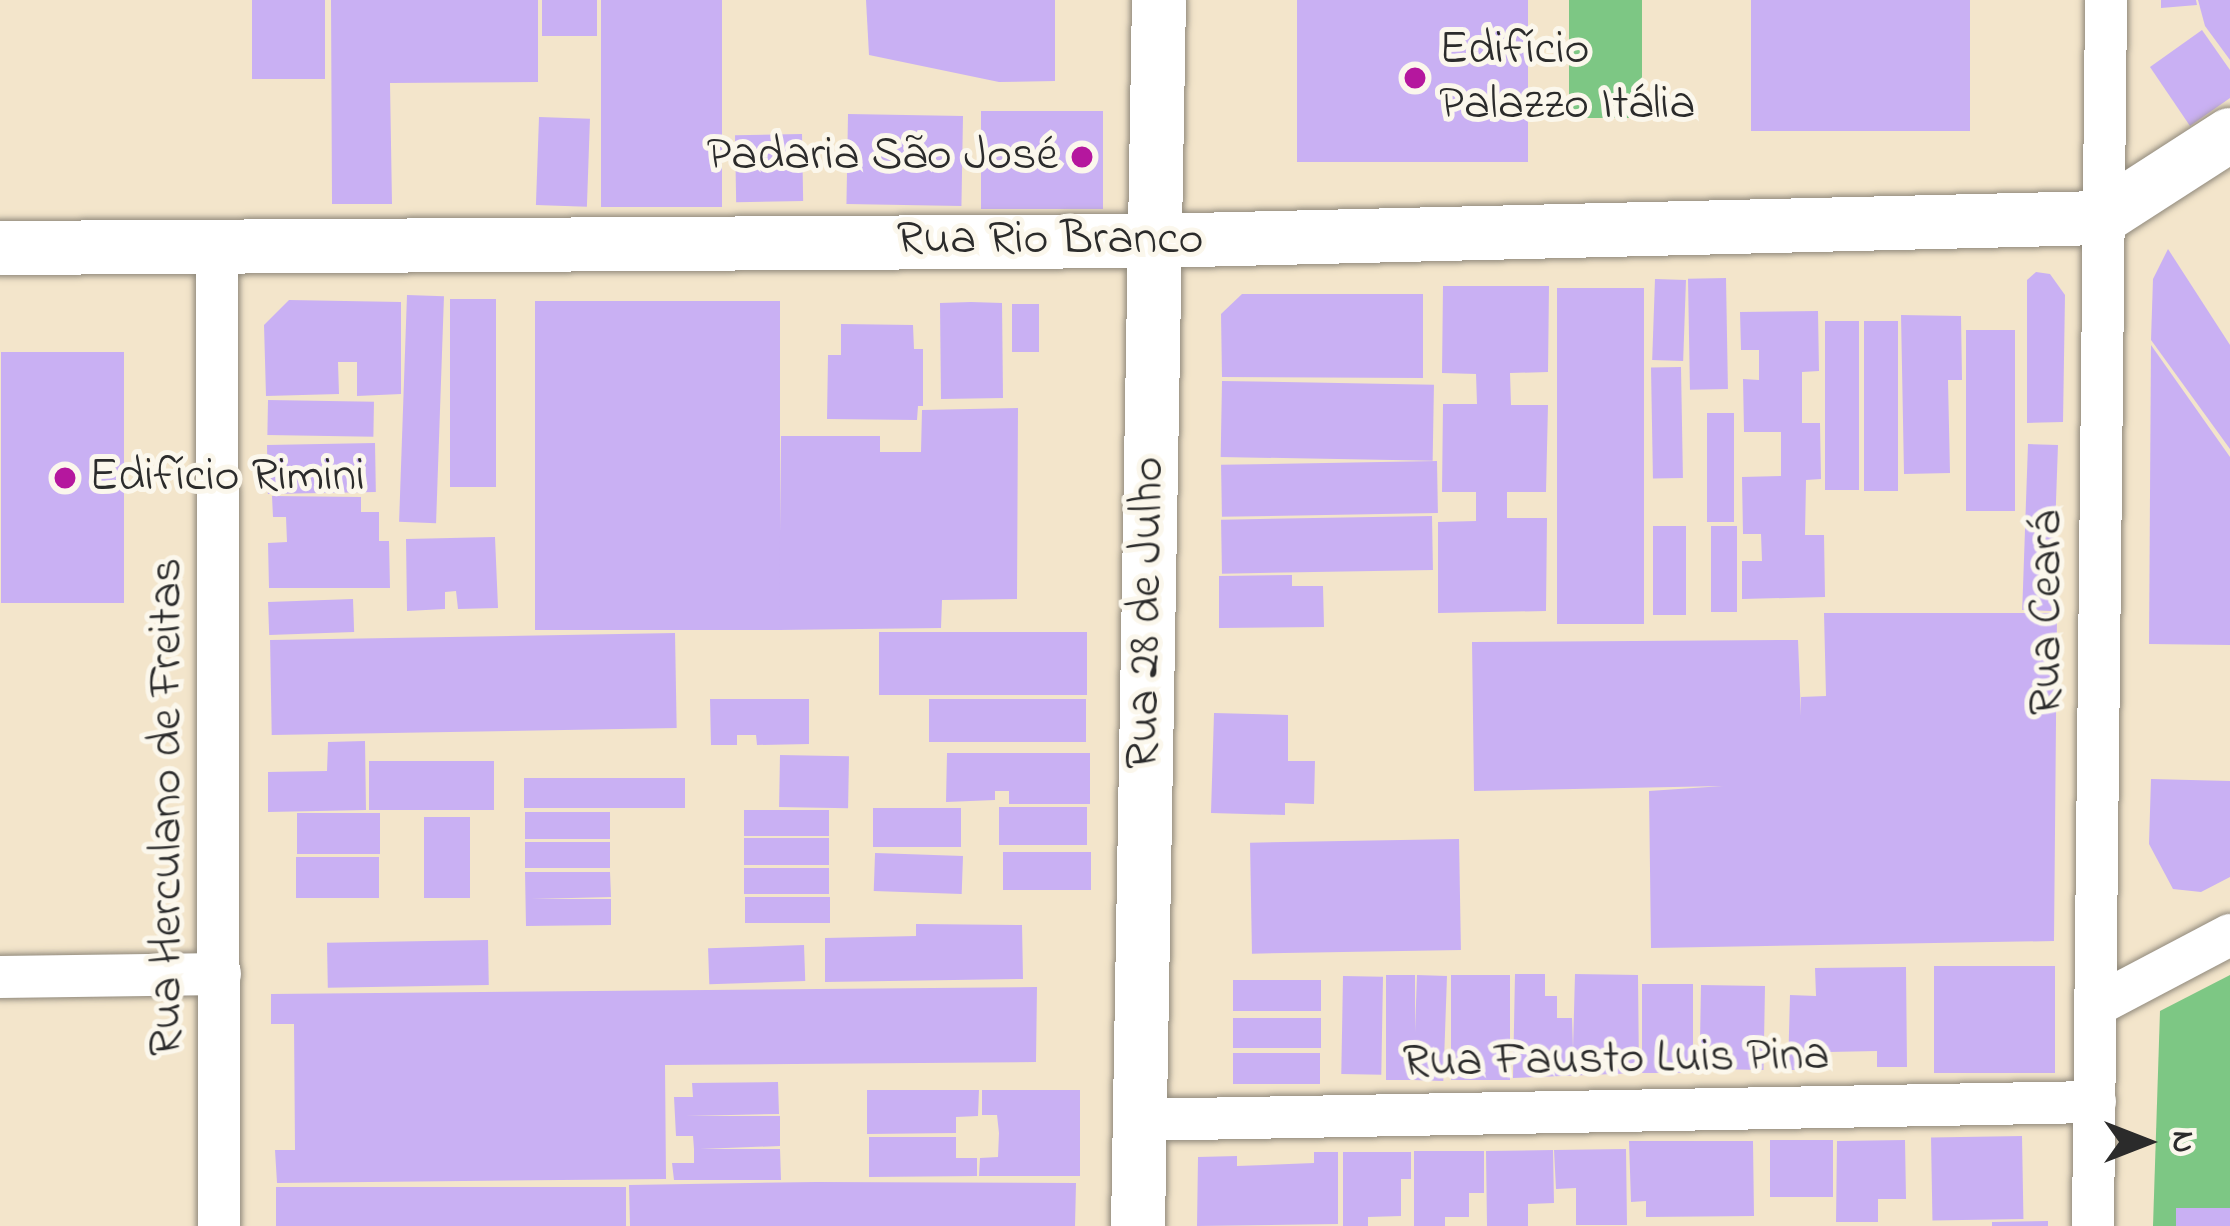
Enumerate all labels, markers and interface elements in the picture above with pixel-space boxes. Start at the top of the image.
place label: Edifício Palazzo Itália [1439,21,1695,134]
marker: Edifício Palazzo Itália [1402,65,1428,91]
place label: Padaria São José [706,128,1058,186]
marker: Padaria São José [1069,144,1095,170]
street label: Rua Rio Branco [897,212,1203,270]
place label: Edifício Rimini [89,449,365,507]
street label: Rua 28 de Julho [1115,456,1179,770]
marker: Edifício Rimini [52,465,78,491]
street label: Rua Ceará [2019,511,2077,715]
street label: Rua Herculano de Freitas [139,558,197,1056]
street label: Rua Fausto Luis Pina [1402,1027,1830,1093]
north arrow [2086,1082,2206,1202]
text: N [2158,1131,2206,1153]

